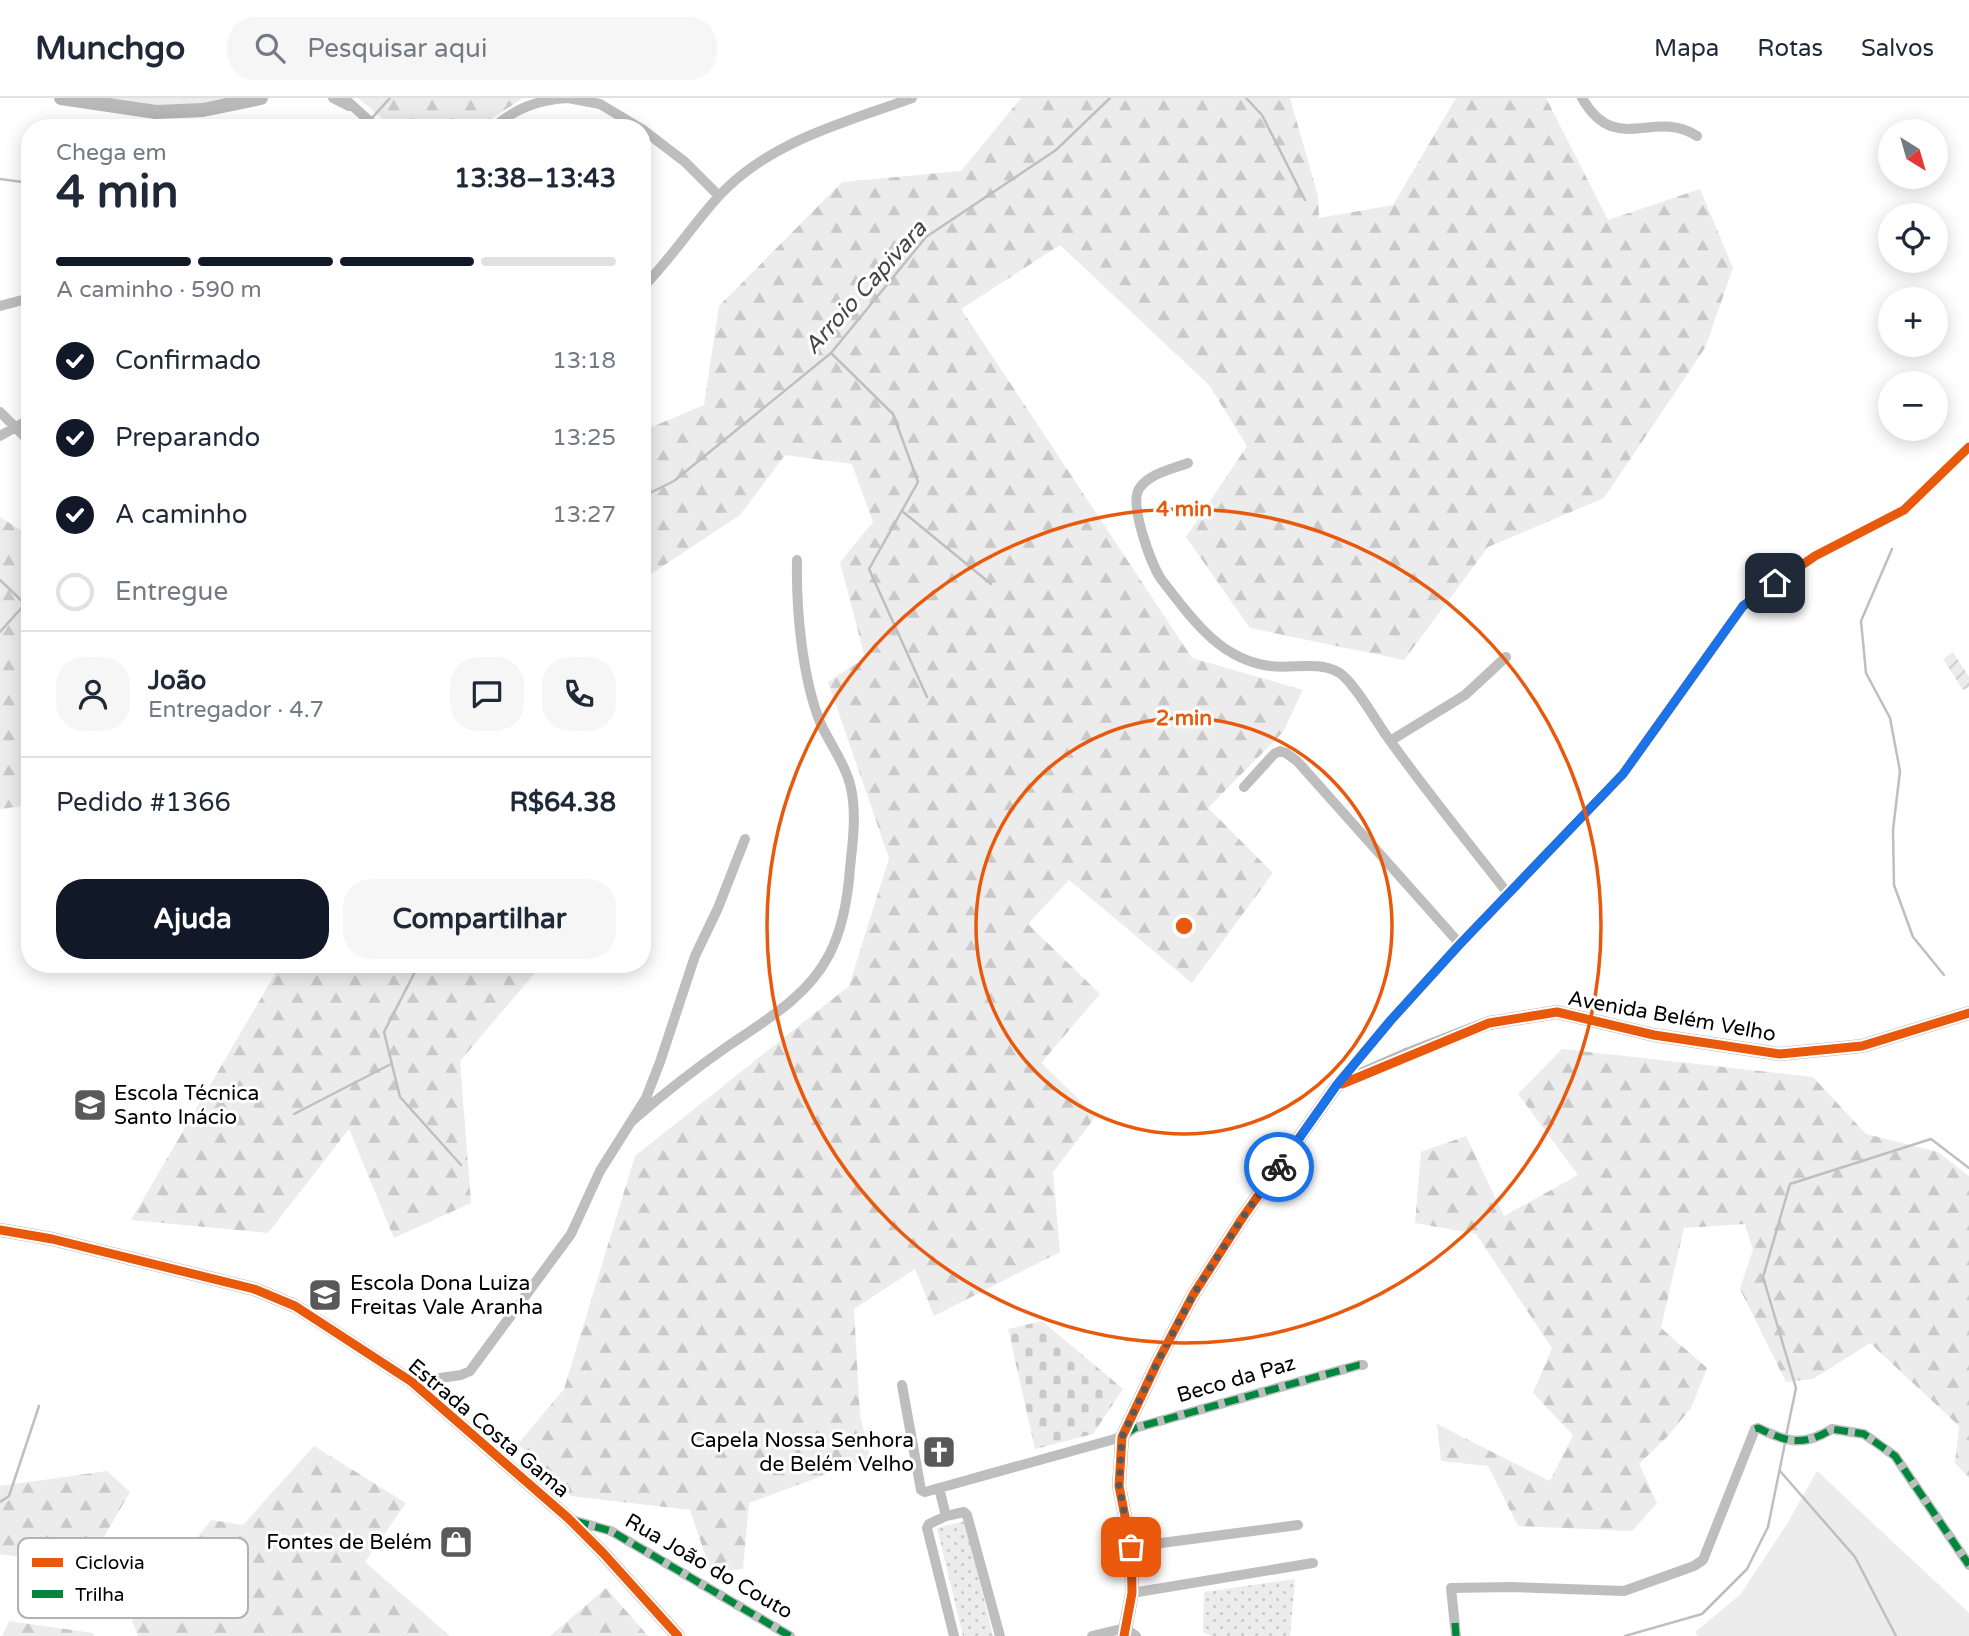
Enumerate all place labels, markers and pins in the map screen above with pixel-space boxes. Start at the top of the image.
pin [1745,553,1805,613]
centre of rings [1172,914,1196,938]
place label: Escola Técnica Santo Inácio [114,1081,259,1130]
school or university icon: Escola Técnica Santo Inácio [71,1086,109,1124]
place label: Escola Dona Luiza Freitas Vale Aranha [350,1271,543,1320]
school or university icon: Escola Dona Luiza Freitas Vale Aranha [306,1276,344,1314]
place label: Capela Nossa Senhora de Belém Velho [690,1428,914,1477]
church icon: Capela Nossa Senhora de Belém Velho [920,1433,958,1471]
pin [1101,1517,1161,1577]
shop icon: Fontes de Belém [437,1523,475,1561]
place label: Fontes de Belém [266,1530,432,1555]

